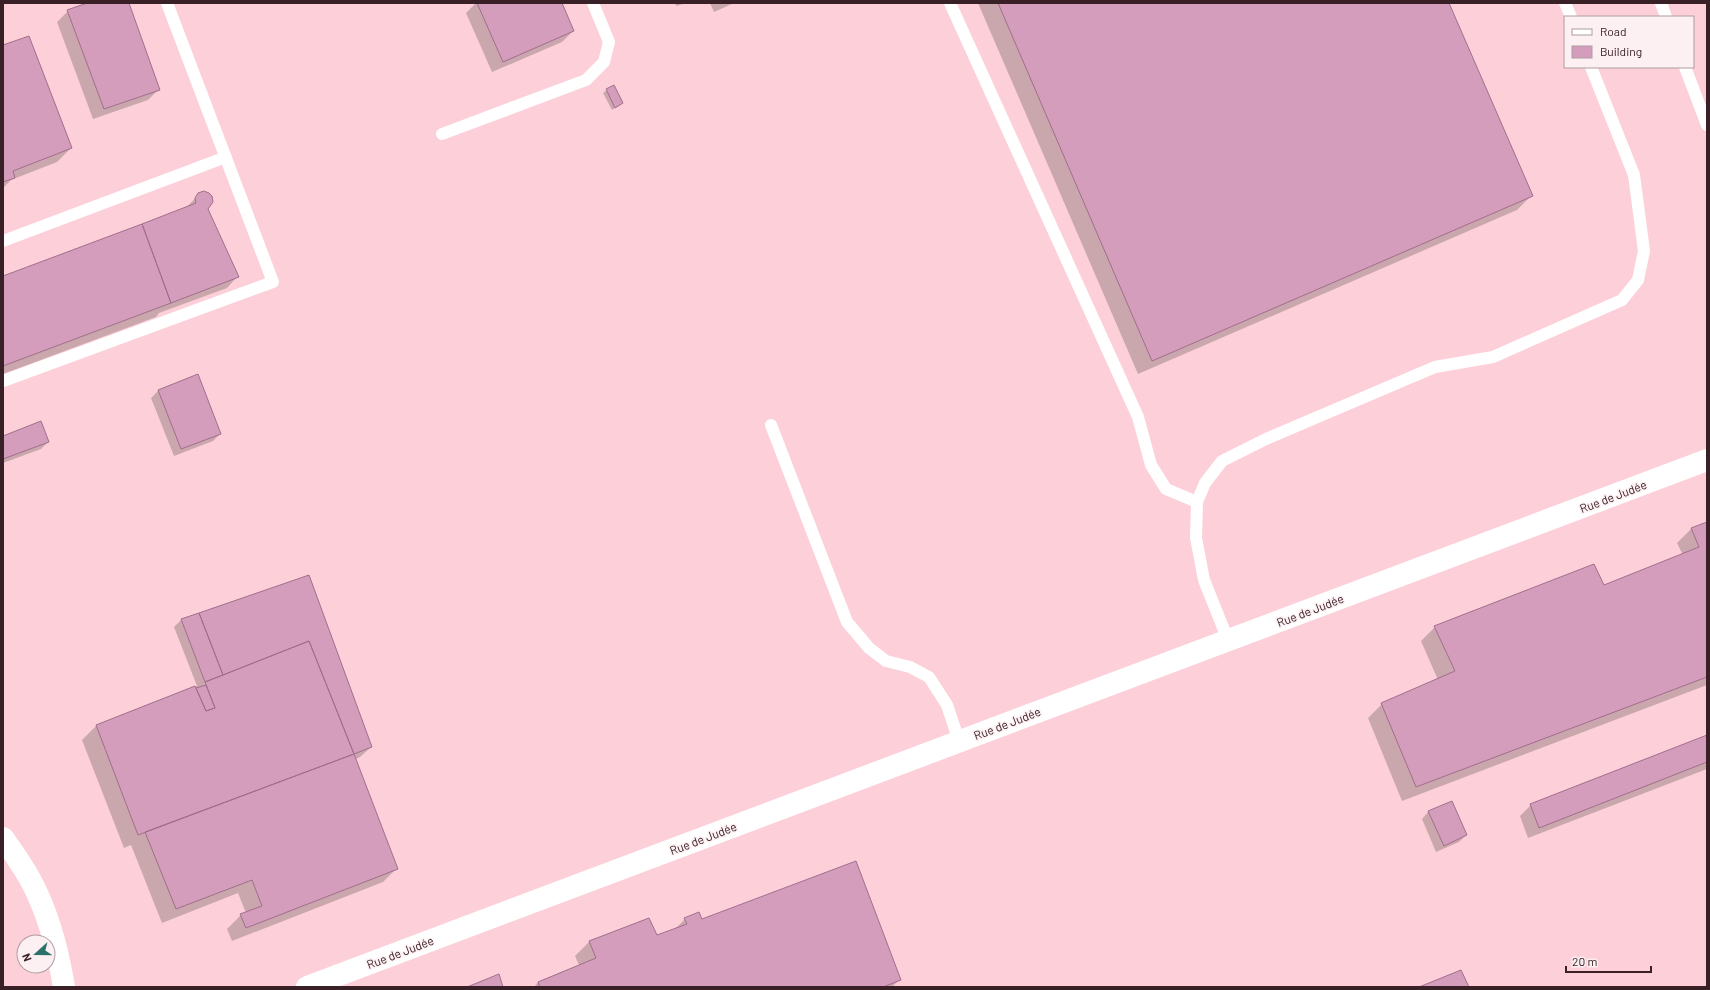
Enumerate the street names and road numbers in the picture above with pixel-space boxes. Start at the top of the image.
street label: Rue de Judée [1578,477,1648,515]
street label: Rue de Judée [1275,591,1345,629]
street label: Rue de Judée [972,704,1042,742]
street label: Rue de Judée [668,819,738,857]
street label: Rue de Judée [365,933,435,971]

